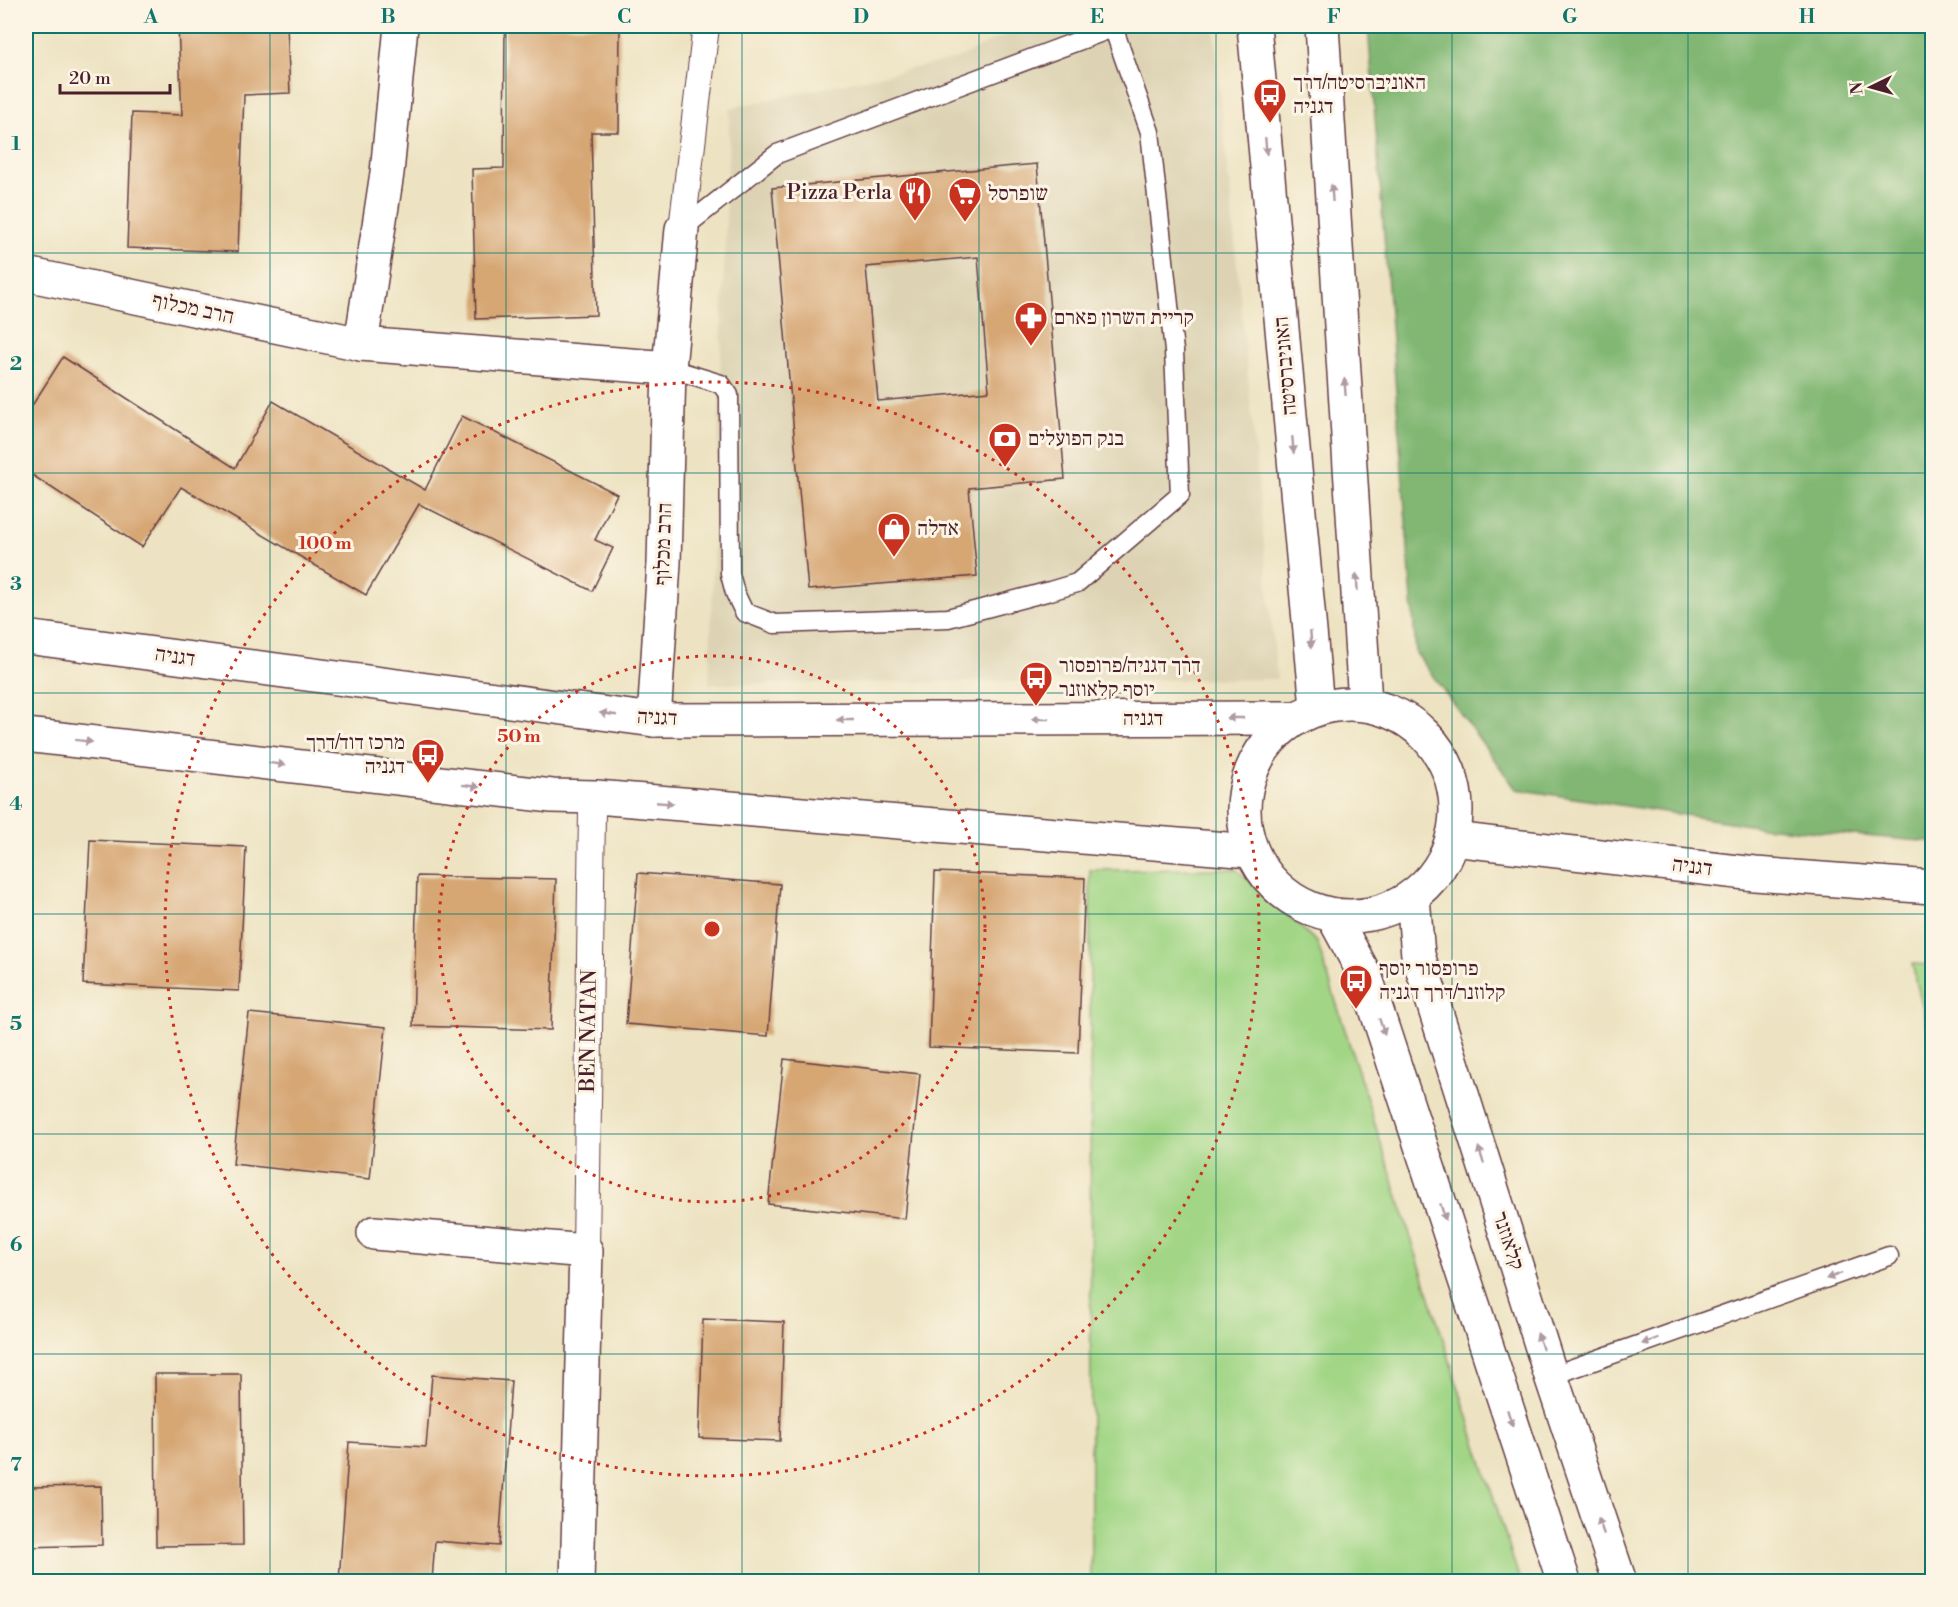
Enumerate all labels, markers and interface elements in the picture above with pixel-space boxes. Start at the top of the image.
text: A [143,5,159,30]
text: B [380,5,396,30]
text: C [617,5,631,30]
text: D [853,5,869,30]
text: E [1090,5,1104,30]
text: F [1327,5,1341,30]
text: G [1562,5,1578,30]
text: H [1799,5,1816,30]
scale bar [60,57,170,95]
north arrow [1841,57,1901,117]
text: 20 m [69,67,111,90]
place label: האוניברסיטה/דרך דגניה [1293,70,1426,120]
bus stop icon: האוניברסיטה/דרך דגניה [1252,77,1288,124]
text: N [1847,81,1868,95]
text: 1 [11,132,21,157]
one-way arrow [1261,137,1271,156]
restaurant icon: Pizza Perla [897,175,933,222]
supermarket icon: שופרסל [947,176,983,223]
place label: Pizza Perla [786,180,892,206]
place label: שופרסל [988,181,1048,207]
one-way arrow [1328,183,1337,202]
street label: הרב מכלוף [150,288,236,330]
pharmacy icon: קריית השרון פארם [1013,300,1049,347]
place label: קריית השרון פארם [1054,305,1194,331]
street label: האוניברסיטה [1269,315,1303,417]
text: 2 [10,352,22,377]
one-way arrow [1340,378,1350,397]
bank icon: בנק הפועלים [987,421,1023,468]
place label: בנק הפועלים [1028,426,1124,452]
one-way arrow [1288,436,1298,455]
street label: הרב מכלוף [650,502,678,586]
shop icon: אדלה [876,511,912,558]
place label: אדלה [917,516,959,542]
text: 100 m [298,532,352,555]
text: 3 [10,572,22,597]
one-way arrow [1353,572,1362,591]
one-way arrow [1306,630,1316,649]
street label: דגניה [153,641,197,673]
place label: דרך דגניה/פרופסור יוסף קלאוזנר [1059,653,1201,703]
bus stop icon: דרך דגניה/פרופסור יוסף קלאוזנר [1018,660,1054,707]
street label: דגניה [636,704,678,732]
street label: דגניה [1123,706,1163,732]
one-way arrow [599,709,618,719]
one-way arrow [1225,713,1244,723]
one-way arrow [1030,714,1049,724]
one-way arrow [835,715,854,724]
text: 50 m [497,725,541,748]
place label: מרכז דוד/דרך דגניה [306,730,405,780]
one-way arrow [74,737,93,746]
bus stop icon: מרכז דוד/דרך דגניה [410,737,446,784]
one-way arrow [268,759,287,769]
one-way arrow [462,781,481,791]
text: 4 [9,792,23,817]
one-way arrow [656,798,675,807]
street label: דגניה [1670,852,1714,882]
centre of rings [702,919,722,939]
place label: פרופסור יוסף קלוזנר/דרך דגניה [1379,956,1506,1006]
bus stop icon: פרופסור יוסף קלוזנר/דרך דגניה [1338,963,1374,1010]
street label: BEN NATAN [575,969,603,1094]
text: 5 [10,1012,22,1037]
one-way arrow [1378,1018,1388,1036]
one-way arrow [1476,1146,1485,1164]
one-way arrow [1439,1203,1448,1221]
street label: קלאוזנר [1486,1209,1530,1273]
text: 6 [10,1233,23,1258]
one-way arrow [1824,1271,1842,1281]
one-way arrow [1534,1332,1544,1350]
one-way arrow [1641,1337,1659,1347]
one-way arrow [1506,1409,1515,1427]
text: 7 [10,1453,22,1478]
one-way arrow [1596,1517,1606,1535]

